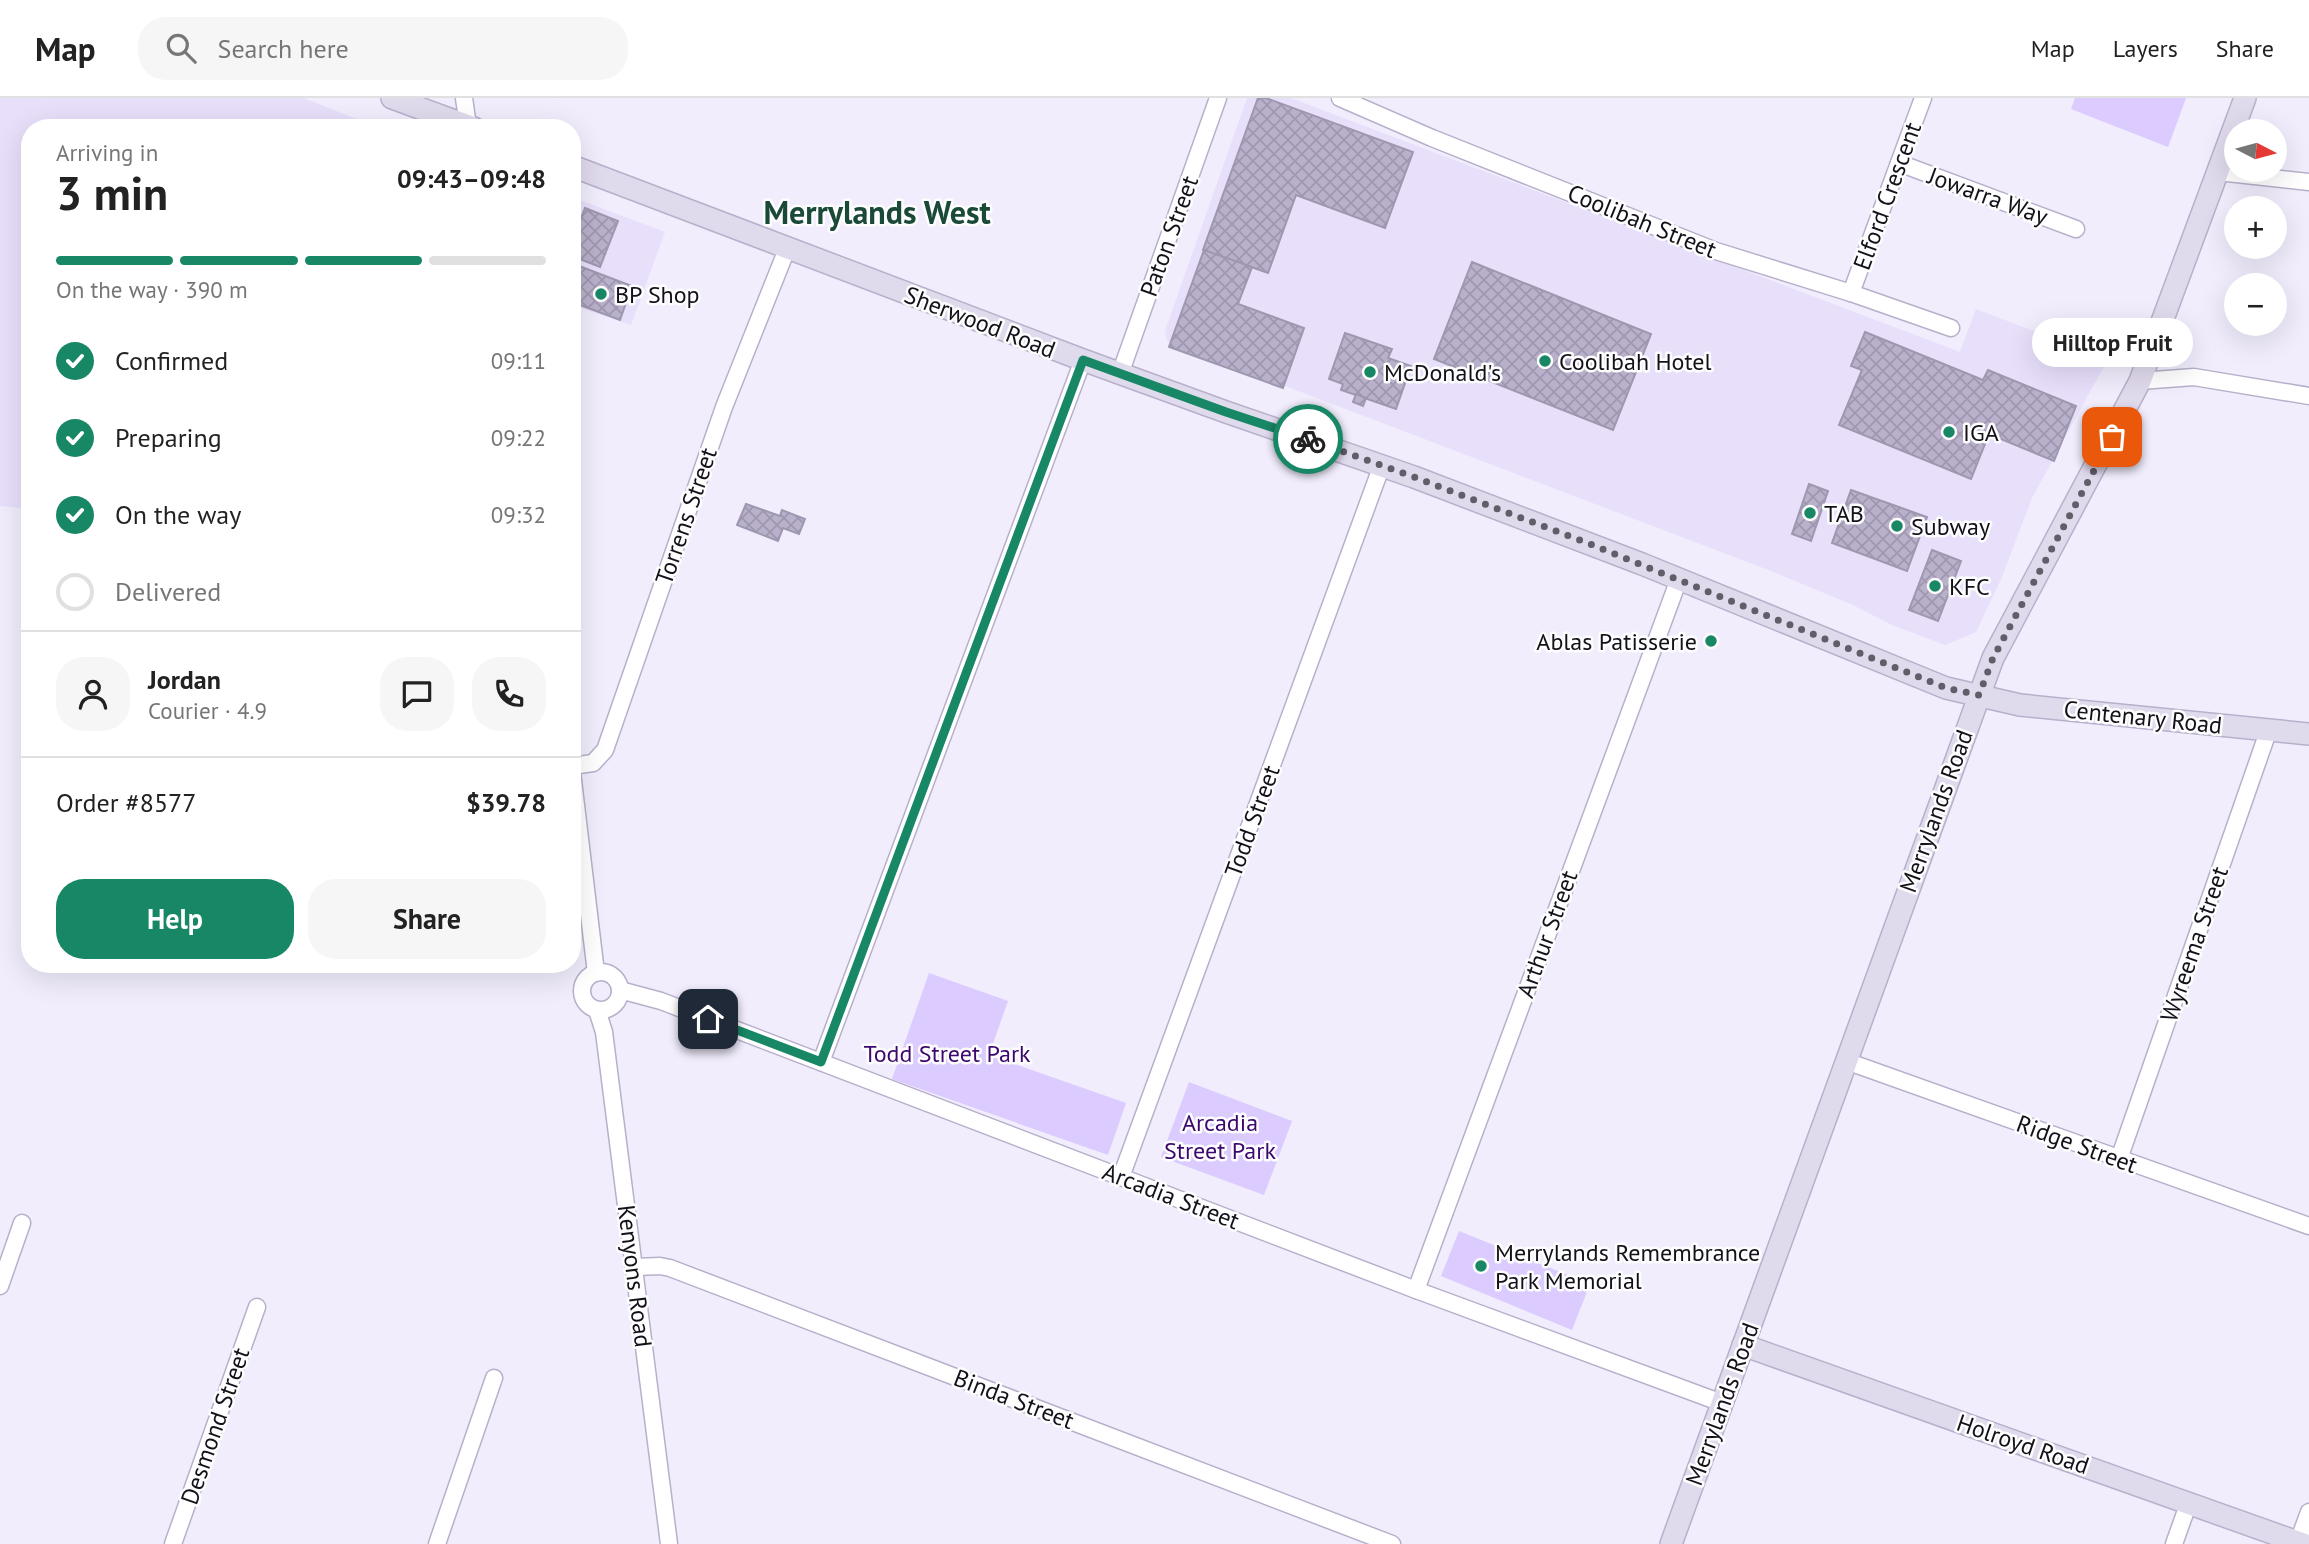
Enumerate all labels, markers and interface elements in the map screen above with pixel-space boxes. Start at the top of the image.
search box [138,17,628,80]
text: Map [35,27,96,70]
icon: search [162,29,200,67]
text: Search here [218,32,349,65]
text: Map [2031,33,2075,64]
text: Layers [2113,33,2178,64]
text: Share [2216,33,2274,64]
street label: Elford Crescent [1846,118,1928,274]
north arrow [2224,119,2287,182]
map controls [2224,119,2287,336]
text: Arriving in [56,138,158,167]
street label: Jowarra Way [1923,160,2052,232]
text: 09:43–09:48 [397,162,546,195]
text: 3 min [56,163,168,223]
street label: Paton Street [1133,171,1205,301]
street label: Coolibah Street [1563,177,1721,265]
district label: Merrylands West [763,191,991,233]
button: + [2224,196,2287,259]
button: − [2224,273,2287,336]
text: On the way · 390 m [56,275,248,304]
place label: BP Shop [615,279,700,310]
street label: Sherwood Road [900,279,1060,365]
marker: BP Shop [593,286,609,302]
callout: Hilltop Fruit [2032,318,2192,367]
text: Hilltop Fruit [2053,328,2172,357]
icon: check [56,342,94,380]
text: Confirmed [115,344,228,377]
text: 09:11 [491,346,546,375]
place label: Coolibah Hotel [1559,346,1712,377]
marker: Coolibah Hotel [1537,353,1553,369]
place label: McDonald's [1384,357,1501,388]
marker: McDonald's [1362,364,1378,380]
courier [1273,404,1343,474]
pin [2082,407,2142,467]
place label: IGA [1963,417,1999,448]
icon: bag [2093,418,2131,456]
icon: check [56,419,94,457]
icon: bike [1289,420,1327,458]
text: Preparing [115,421,222,454]
text: 09:22 [491,423,546,452]
marker: IGA [1941,424,1957,440]
street label: Torrens Street [648,444,724,588]
icon: check [56,496,94,534]
text: On the way [115,498,241,531]
place label: TAB [1824,498,1864,529]
text: 09:32 [491,500,546,529]
marker: TAB [1802,505,1818,521]
place label: Subway [1911,511,1990,542]
marker: Subway [1889,518,1905,534]
place label: KFC [1949,571,1990,602]
text: Delivered [115,575,221,608]
marker: KFC [1927,578,1943,594]
place label: Ablas Patisserie [1536,626,1697,657]
marker: Ablas Patisserie [1703,633,1719,649]
button: person [56,657,130,731]
button: chat [380,657,454,731]
button: phone [472,657,546,731]
text: Jordan [148,663,221,696]
street label: Centenary Road [2062,693,2224,741]
text: Courier · 4.9 [148,696,267,725]
street label: Merrylands Road [1892,725,1980,897]
street label: Todd Street [1217,761,1287,881]
text: Order #8577 [56,786,196,819]
text: $39.78 [466,786,546,819]
street label: Wyreema Street [2153,862,2235,1026]
street label: Arthur Street [1510,866,1584,1002]
button: Help [56,879,294,959]
button: Share [308,879,546,959]
pin [678,989,738,1049]
icon: home [689,1000,727,1038]
park label: Todd Street Park [863,1038,1031,1069]
park label: Arcadia Street Park [1164,1107,1276,1166]
street label: Ridge Street [2012,1108,2142,1180]
street label: Arcadia Street [1098,1156,1244,1236]
street label: Kenyons Road [611,1203,659,1349]
place label: Merrylands Remembrance Park Memorial [1495,1237,1760,1296]
marker: Merrylands Remembrance Park Memorial [1473,1258,1489,1274]
street label: Merrylands Road [1678,1318,1766,1490]
street label: Desmond Street [174,1343,256,1509]
street label: Binda Street [950,1362,1078,1436]
street label: Holroyd Road [1953,1407,2093,1481]

